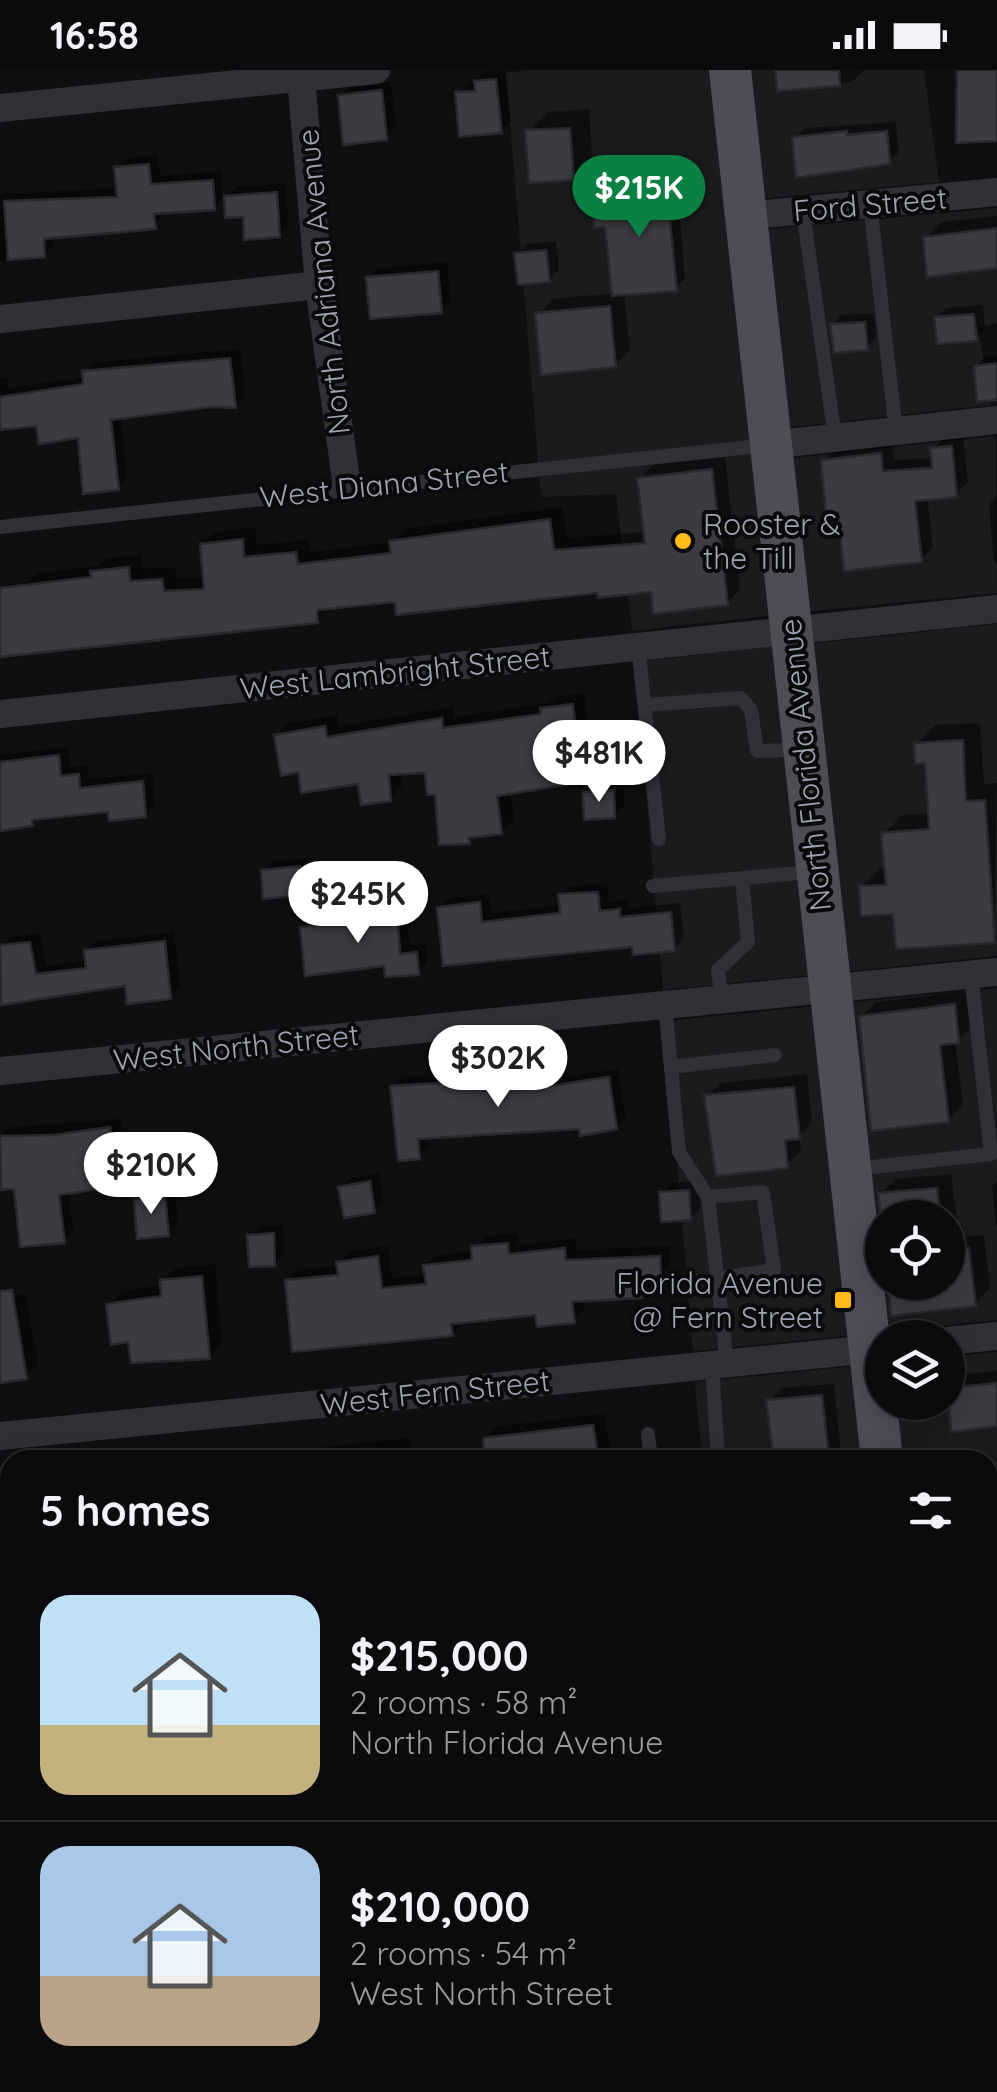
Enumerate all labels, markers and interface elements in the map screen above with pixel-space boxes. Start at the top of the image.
text: 16:58 [50,11,139,59]
street label: North Adriana Avenue [288,127,358,437]
pin: $215K [569,155,709,240]
text: $215K [594,167,684,207]
street label: Ford Street [792,178,948,230]
street label: West Diana Street [258,452,510,516]
place label: Rooster & the Till [703,505,840,577]
marker: Rooster & the Till [672,530,694,552]
street label: North Florida Avenue [771,617,839,913]
street label: West Lambright Street [238,637,552,707]
pin: $481K [529,720,669,805]
text: $481K [555,732,643,772]
pin: $245K [288,861,428,946]
text: $245K [310,873,406,913]
street label: West North Street [111,1015,361,1079]
pin: $302K [428,1025,568,1110]
text: $302K [450,1037,546,1077]
pin: $210K [81,1132,221,1217]
text: $210K [106,1144,196,1184]
map controls [865,1200,965,1420]
button: locate [865,1200,965,1300]
place label: Florida Avenue @ Fern Street [616,1264,823,1336]
marker: Florida Avenue @ Fern Street [832,1289,854,1311]
button: layers [865,1320,965,1420]
street label: West Fern Street [318,1361,552,1423]
icon: filters [903,1483,958,1538]
text: 5 homes [40,1484,211,1537]
text: $215,000 [350,1629,528,1682]
icon: home [120,1635,240,1755]
text: 2 rooms · 58 m² [350,1682,577,1722]
text: North Florida Avenue [350,1722,663,1762]
text: $210,000 [350,1880,530,1933]
icon: home [120,1886,240,2006]
text: 2 rooms · 54 m² [350,1933,577,1973]
text: West North Street [350,1973,613,2013]

